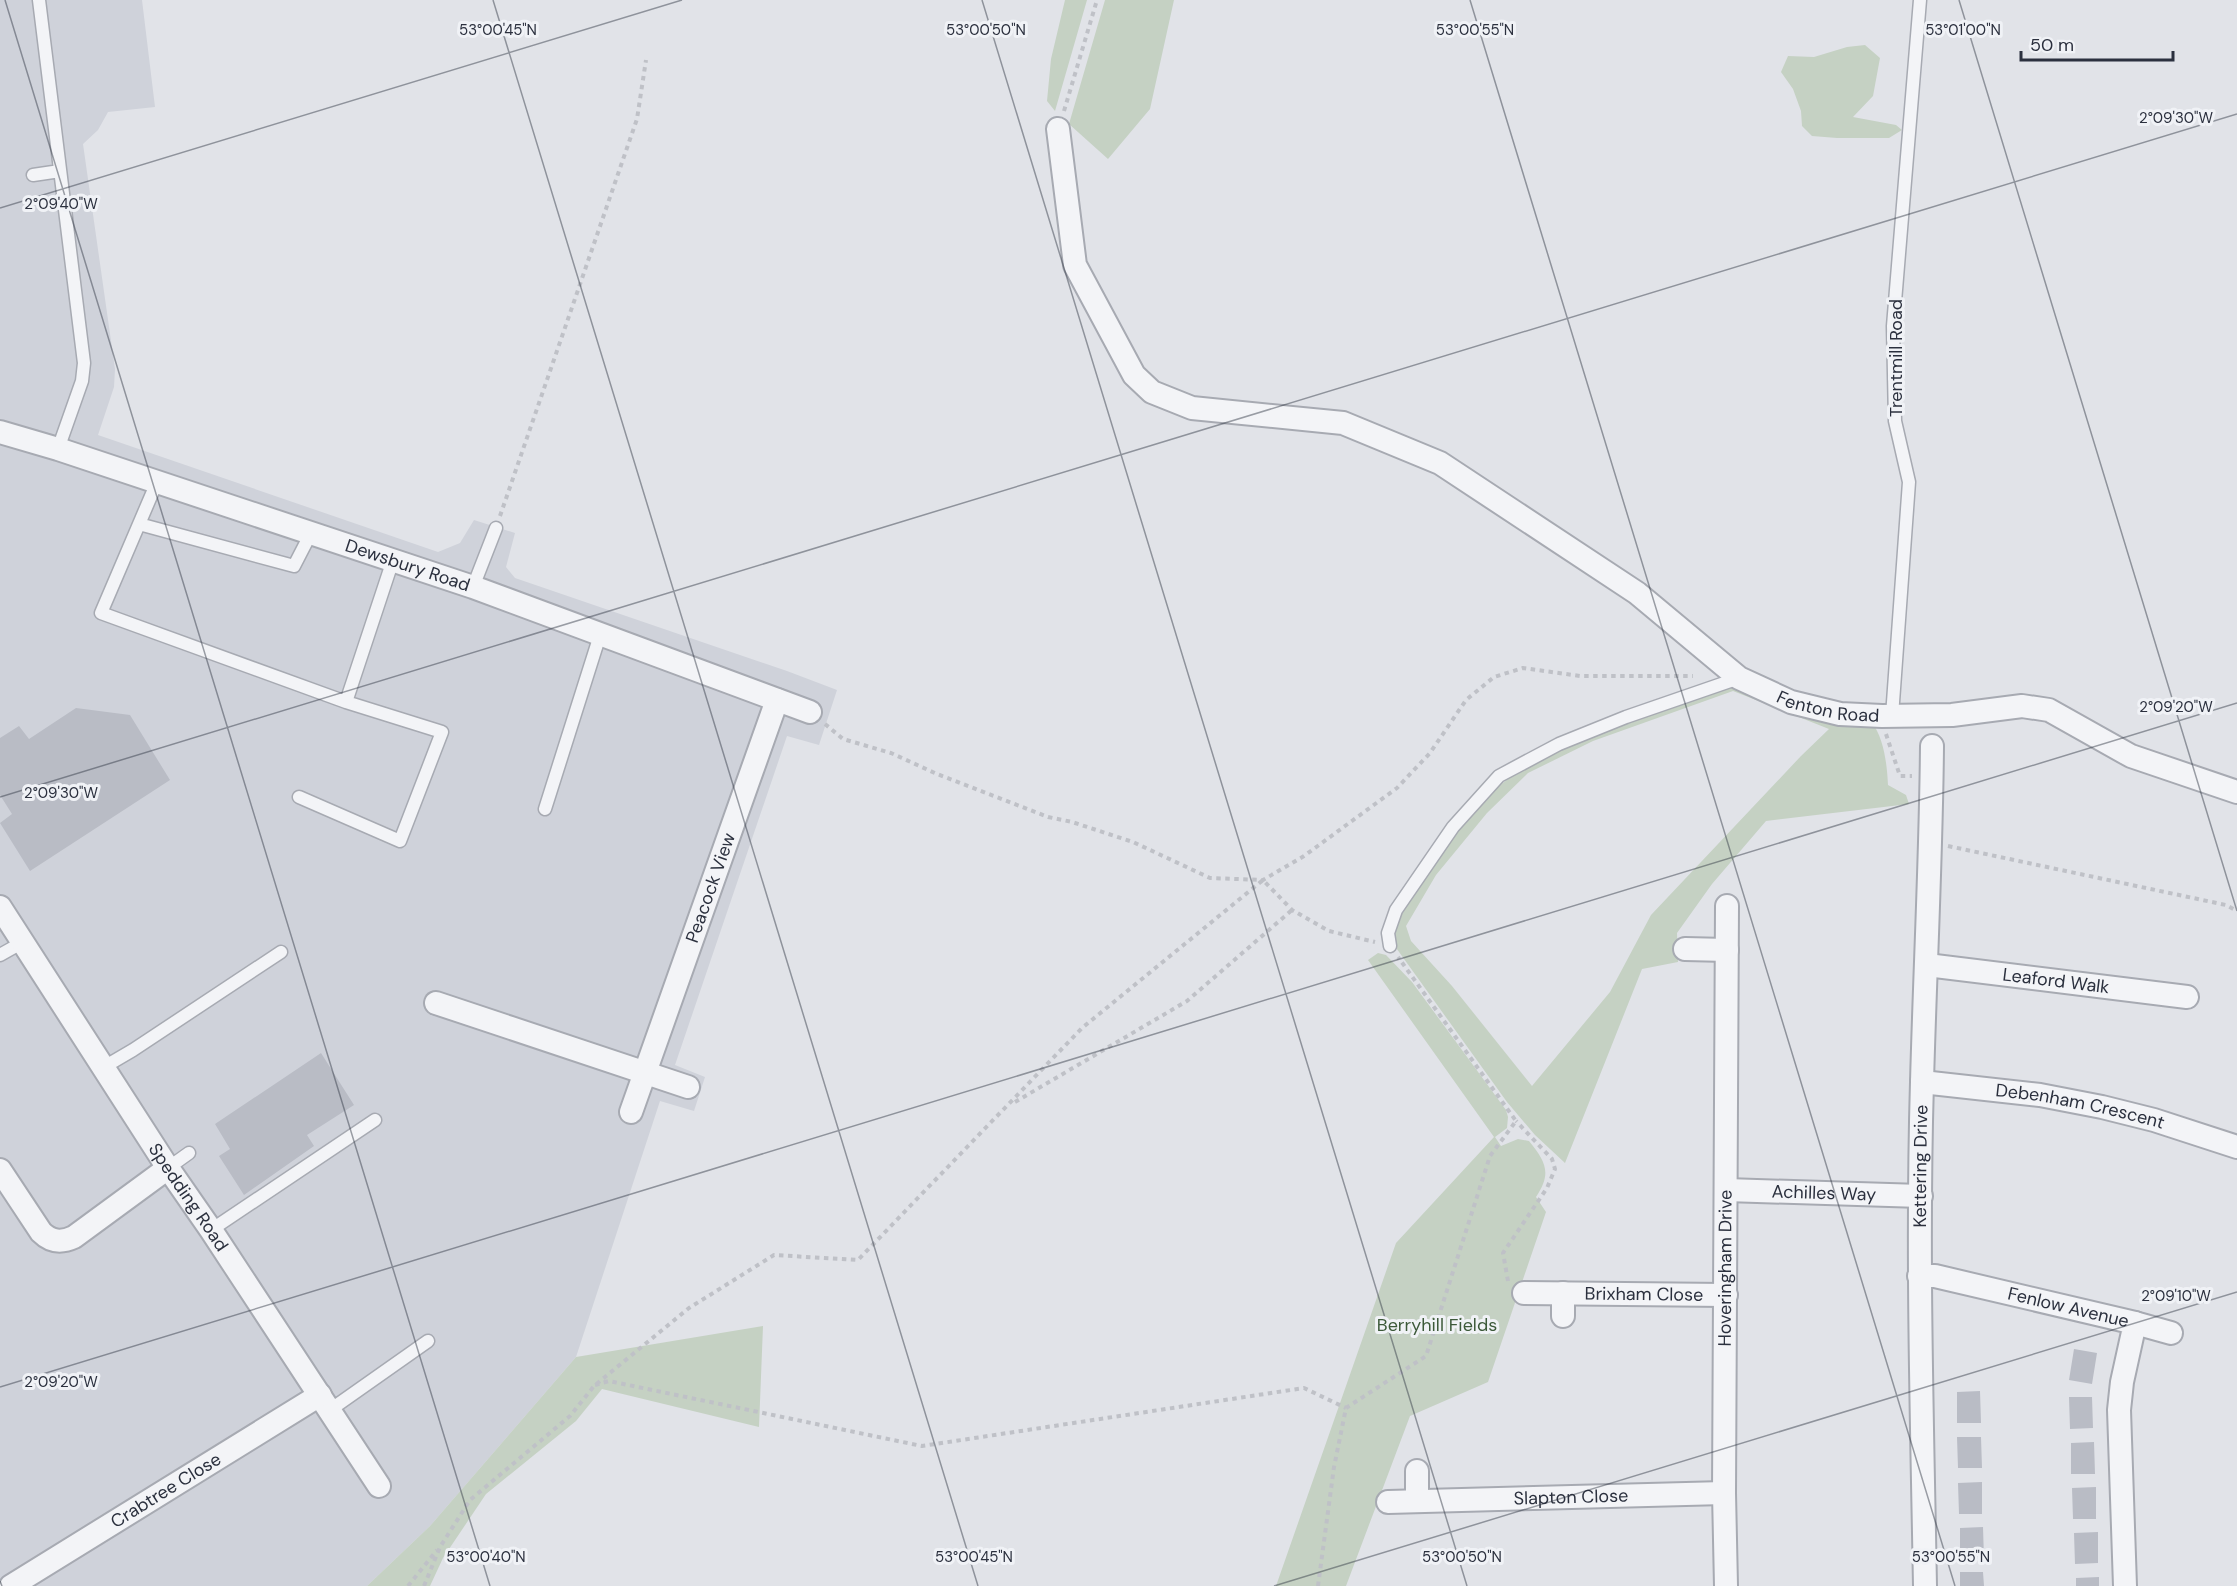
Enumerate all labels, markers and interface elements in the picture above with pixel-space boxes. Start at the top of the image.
text: 53°00'45"N [459,20,537,40]
text: 53°00'50"N [946,20,1026,40]
text: 53°00'55"N [1436,20,1514,40]
text: 53°01'00"N [1925,20,2001,40]
scale bar [2021,24,2172,62]
text: 50 m [2030,33,2074,57]
text: 2°09'30"W [2139,108,2213,128]
text: 2°09'40"W [24,194,98,214]
street label: Trentmill Road [1884,299,1908,417]
street label: Dewsbury Road [342,533,473,597]
street label: Fenton Road [1773,685,1880,728]
text: 2°09'20"W [2139,697,2213,717]
text: 2°09'30"W [24,783,98,803]
street label: Peacock View [680,829,741,946]
street label: Leaford Walk [2001,962,2111,999]
street label: Debenham Crescent [1994,1078,2168,1135]
street label: Kettering Drive [1908,1104,1933,1227]
street label: Spedding Road [143,1138,234,1256]
street label: Achilles Way [1771,1179,1877,1207]
street label: Hoveringham Drive [1713,1190,1738,1347]
street label: Fenlow Avenue [2005,1281,2131,1333]
street label: Brixham Close [1585,1282,1703,1307]
text: 2°09'10"W [2141,1286,2211,1306]
park label: Berryhill Fields [1377,1313,1497,1337]
text: 2°09'20"W [24,1372,98,1392]
street label: Crabtree Close [106,1447,226,1534]
street label: Slapton Close [1513,1484,1629,1511]
text: 53°00'40"N [446,1547,526,1567]
text: 53°00'45"N [935,1547,1013,1567]
text: 53°00'50"N [1422,1547,1502,1567]
text: 53°00'55"N [1912,1547,1990,1567]

